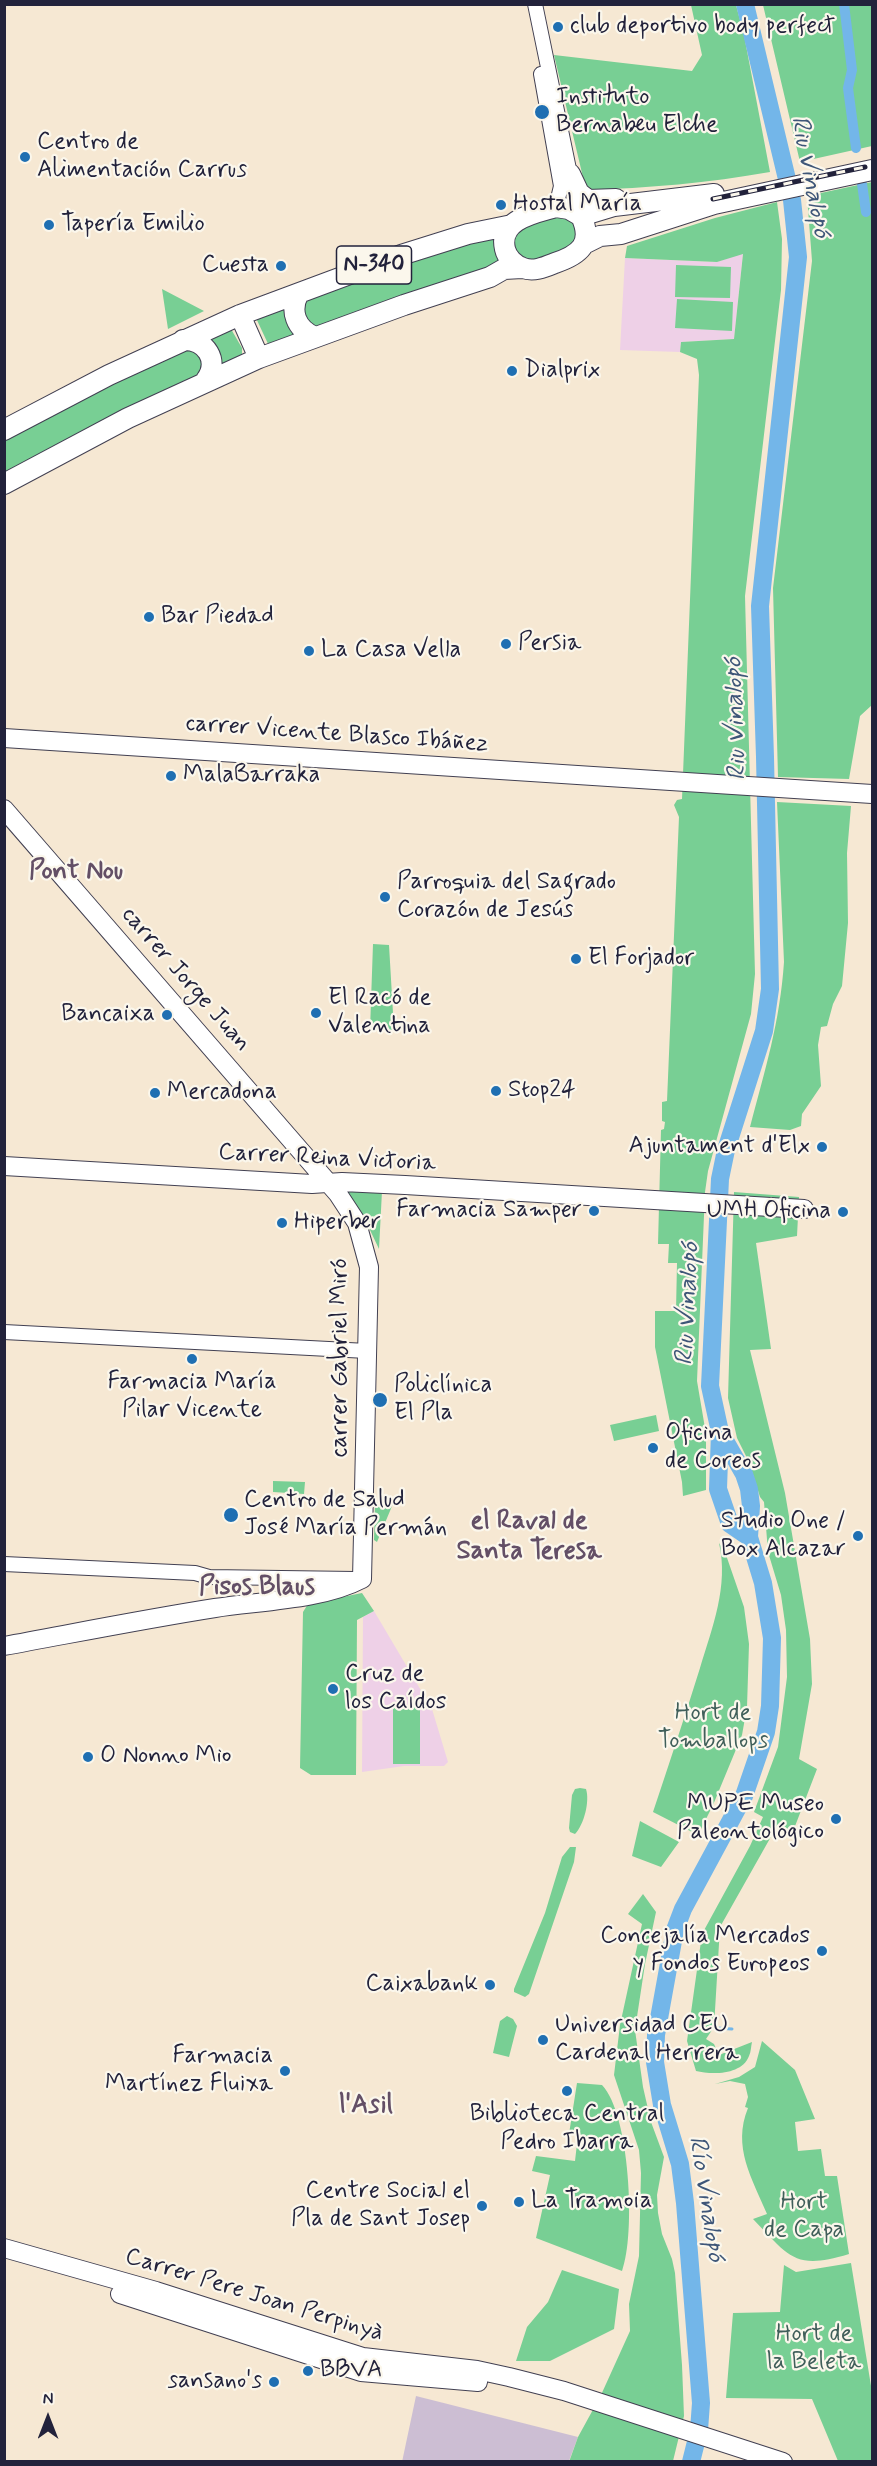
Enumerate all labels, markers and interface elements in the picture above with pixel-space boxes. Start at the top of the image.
place label: club deportivo body perfect [570,13,835,41]
marker: club deportivo body perfect [551,20,565,34]
place label: Instituto Bernabeu Elche [556,84,718,140]
marker: Instituto Bernabeu Elche [533,103,551,121]
water label: Riu Vinalopó [782,114,836,240]
place label: Centro de Alimentación Carrus [37,129,247,185]
marker: Centro de Alimentación Carrus [18,150,32,164]
place label: Hostal María [513,191,642,219]
marker: Hostal María [494,198,508,212]
place label: Tapería Emilio [61,211,205,239]
marker: Tapería Emilio [42,218,56,232]
road number: N-340 [336,246,412,284]
place label: Cuesta [202,252,269,280]
marker: Cuesta [274,259,288,273]
place label: Dialprix [524,357,600,385]
marker: Dialprix [505,364,519,378]
place label: Bar Piedad [161,603,274,631]
marker: Bar Piedad [142,610,156,624]
place label: Persia [518,630,581,658]
place label: La Casa Vella [321,637,461,665]
marker: Persia [499,637,513,651]
marker: La Casa Vella [302,644,316,658]
water label: Riu Vinalopó [719,657,755,781]
street label: carrer Vicente Blasco Ibáñez [185,710,489,760]
place label: MalaBarraka [183,762,320,790]
marker: MalaBarraka [164,769,178,783]
district label: Pont Nou [29,857,123,889]
place label: Parroquia del Sagrado Corazón de Jesús [397,869,616,925]
marker: Parroquia del Sagrado Corazón de Jesús [378,890,392,904]
street label: carrer Jorge Juan [114,902,256,1058]
place label: El Forjador [588,945,694,973]
marker: El Forjador [569,952,583,966]
place label: El Racó de Valentina [328,985,431,1041]
place label: Bancaixa [61,1001,155,1029]
marker: El Racó de Valentina [309,1006,323,1020]
marker: Bancaixa [160,1008,174,1022]
place label: Stop24 [508,1077,576,1105]
place label: Mercadona [167,1079,277,1107]
marker: Stop24 [489,1084,503,1098]
marker: Mercadona [148,1086,162,1100]
place label: Ajuntament d'Elx [628,1133,810,1161]
street label: Carrer Reina Victoria [217,1139,437,1179]
marker: Ajuntament d'Elx [815,1140,829,1154]
place label: Farmacia Samper [396,1197,582,1225]
place label: UMH Oficina [707,1198,831,1226]
marker: Farmacia Samper [587,1204,601,1218]
marker: UMH Oficina [836,1205,850,1219]
place label: Hiperber [294,1209,381,1237]
marker: Hiperber [275,1216,289,1230]
water label: Riu Vinalopó [670,1242,708,1366]
street label: carrer Gabriel Miró [327,1258,355,1458]
marker: Farmacia María Pilar Vicente [185,1352,199,1366]
place label: Farmacia María Pilar Vicente [107,1369,277,1425]
place label: Policlínica El Pla [394,1372,492,1428]
marker: Policlínica El Pla [371,1391,389,1409]
place label: Oficina de Coreos [665,1420,761,1476]
marker: Oficina de Coreos [646,1441,660,1455]
place label: Centro de Salud José María Permán [244,1487,447,1543]
marker: Centro de Salud José María Permán [222,1506,240,1524]
district label: el Raval de Santa Teresa [456,1507,602,1568]
place label: Studio One / Box Alcazar [721,1508,846,1564]
marker: Studio One / Box Alcazar [851,1529,865,1543]
district label: Pisos Blaus [199,1573,315,1605]
place label: Cruz de los Caídos [345,1661,446,1717]
marker: Cruz de los Caídos [326,1682,340,1696]
park label: Hort de Tomballops [658,1700,768,1756]
place label: O Nonno Mio [100,1743,232,1771]
marker: O Nonno Mio [81,1750,95,1764]
place label: MUPE Museo Paleontológico [677,1791,824,1847]
marker: MUPE Museo Paleontológico [829,1812,843,1826]
place label: Concejalía Mercados y Fondos Europeos [600,1923,810,1979]
marker: Concejalía Mercados y Fondos Europeos [815,1944,829,1958]
place label: Caixabank [365,1971,478,1999]
marker: Caixabank [483,1978,497,1992]
place label: Universidad CEU Cardenal Herrera [555,2012,739,2068]
marker: Universidad CEU Cardenal Herrera [536,2033,550,2047]
place label: Farmacia Martínez Fluixa [105,2043,273,2099]
marker: Farmacia Martínez Fluixa [278,2064,292,2078]
marker: Biblioteca Central Pedro Ibarra [560,2084,574,2098]
district label: l'Asil [339,2091,393,2123]
place label: Biblioteca Central Pedro Ibarra [470,2101,664,2157]
water label: Río Vinalopó [680,2134,730,2264]
place label: Centre Social el Pla de Sant Josep [291,2178,470,2234]
place label: La Tramoia [531,2188,652,2216]
park label: Hort de Capa [764,2189,844,2245]
marker: La Tramoia [512,2195,526,2209]
marker: Centre Social el Pla de Sant Josep [475,2199,489,2213]
street label: Carrer Pere Joan Perpinyà [121,2243,387,2349]
park label: Hort de la Beleta [767,2321,861,2377]
place label: BBVA [320,2357,383,2385]
marker: BBVA [301,2364,315,2378]
place label: sansano's [167,2368,262,2396]
marker: sansano's [267,2375,281,2389]
north arrow [18,2388,78,2448]
text: N [43,2389,53,2410]

